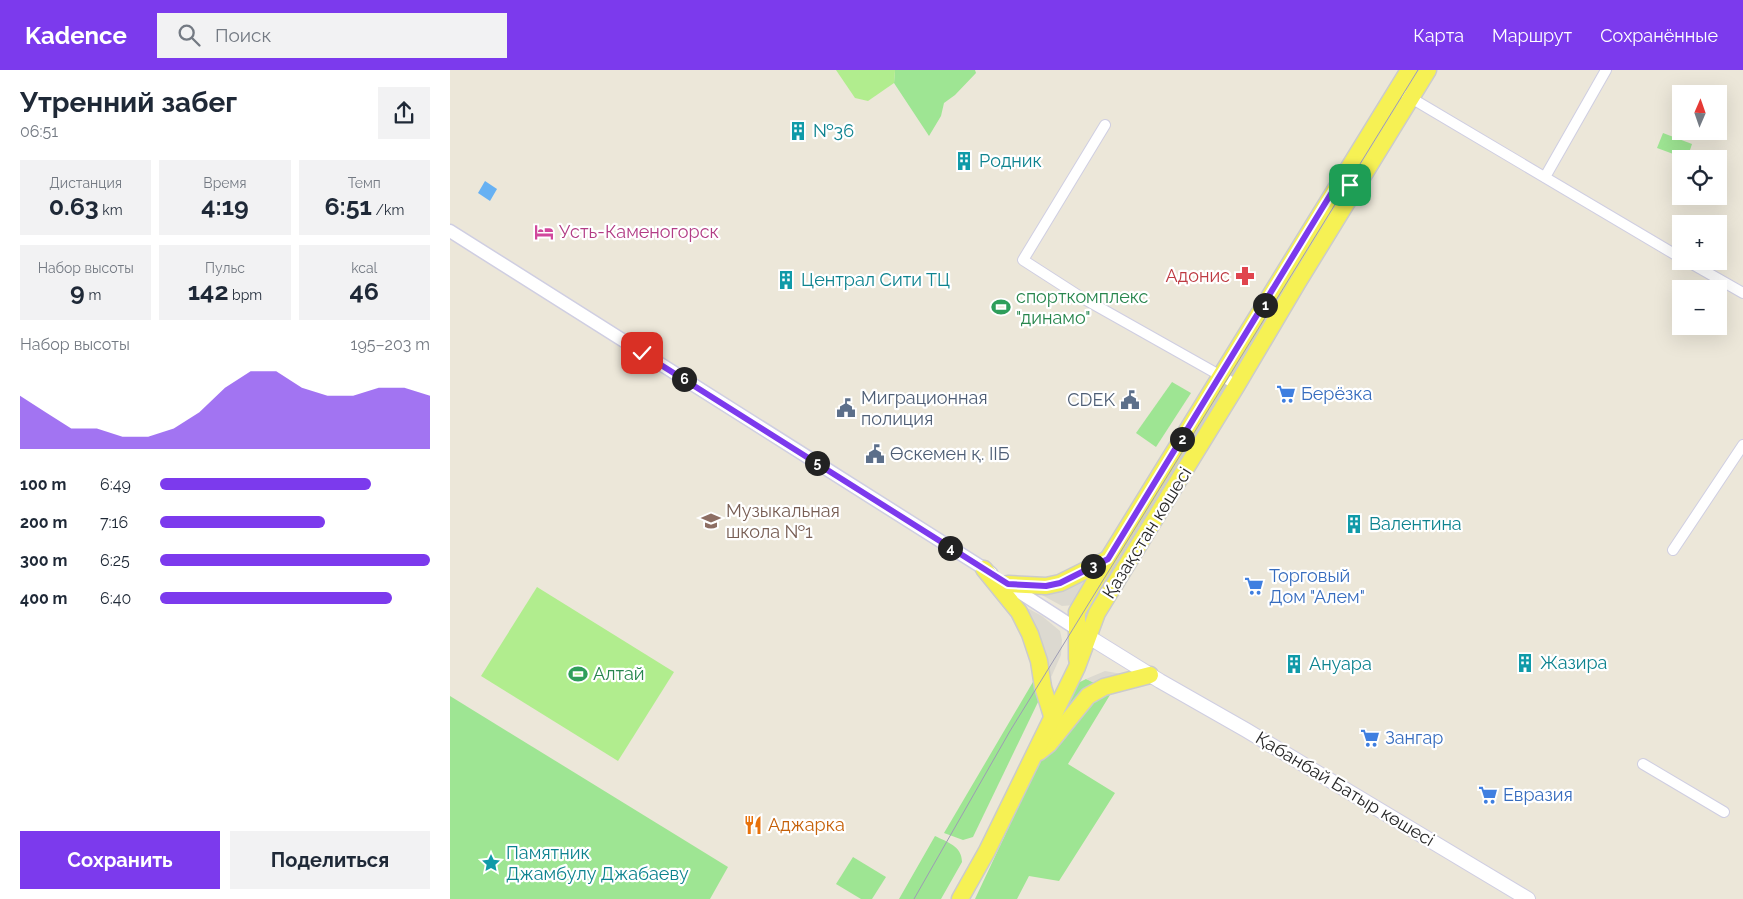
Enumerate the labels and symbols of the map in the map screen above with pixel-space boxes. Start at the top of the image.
north arrow [1672,85,1728,140]
building icon: №36 [787,120,809,142]
place label: №36 [813,120,854,141]
building icon: Родник [953,150,975,172]
place label: Родник [979,150,1042,171]
pin [1329,164,1371,206]
hotel icon: Усть-Каменогорск [533,221,555,243]
place label: Усть-Каменогорск [559,221,719,242]
place label: Адонис [1166,265,1230,286]
pharmacy icon: Адонис [1234,265,1256,287]
building icon: Централ Сити ТЦ [775,269,797,291]
place label: Централ Сити ТЦ [801,269,950,290]
place label: спорткомплекс "динамо" [1016,286,1149,328]
pin: 1 [1252,292,1278,318]
sports icon: спорткомплекс "динамо" [990,296,1012,318]
pin [621,332,663,374]
pin: 6 [672,366,696,392]
supermarket icon: Берёзка [1275,383,1297,405]
place label: Берёзка [1301,383,1372,404]
place label: Миграционная полиция [861,387,988,429]
place label: CDEK [1067,389,1115,410]
public building icon: CDEK [1119,389,1141,411]
public building icon: Миграционная полиция [835,397,857,419]
pin: 2 [1170,426,1194,452]
public building icon: Өскемен қ. ІІБ [864,443,886,465]
place label: Өскемен қ. ІІБ [890,443,1010,464]
pin: 5 [804,450,830,476]
street label: Қазақстан көшесі [1098,463,1195,602]
place label: Музыкальная школа №1 [726,500,840,542]
school or university icon: Музыкальная школа №1 [700,510,722,532]
building icon: Валентина [1343,513,1365,535]
place label: Валентина [1369,513,1462,534]
pin: 4 [938,536,962,560]
pin: 3 [1080,554,1106,578]
place label: Торговый Дом "Алем" [1269,565,1365,607]
supermarket icon: Торговый Дом "Алем" [1243,575,1265,597]
building icon: Жазира [1514,652,1536,674]
place label: Жазира [1540,652,1607,673]
building icon: Ануара [1283,653,1305,675]
place label: Ануара [1309,653,1372,674]
sports icon: Алтай [567,663,589,685]
place label: Алтай [593,663,644,684]
street label: Қабанбай Батыр көшесі [1252,727,1438,850]
supermarket icon: Зангар [1359,727,1381,749]
place label: Зангар [1385,727,1443,748]
supermarket icon: Евразия [1477,784,1499,806]
place label: Евразия [1503,784,1573,805]
restaurant icon: Аджарка [742,814,764,836]
place label: Аджарка [768,814,845,835]
place label: Памятник Джамбулу Джабаеву [506,842,689,884]
place icon: Памятник Джамбулу Джабаеву [480,852,502,874]

